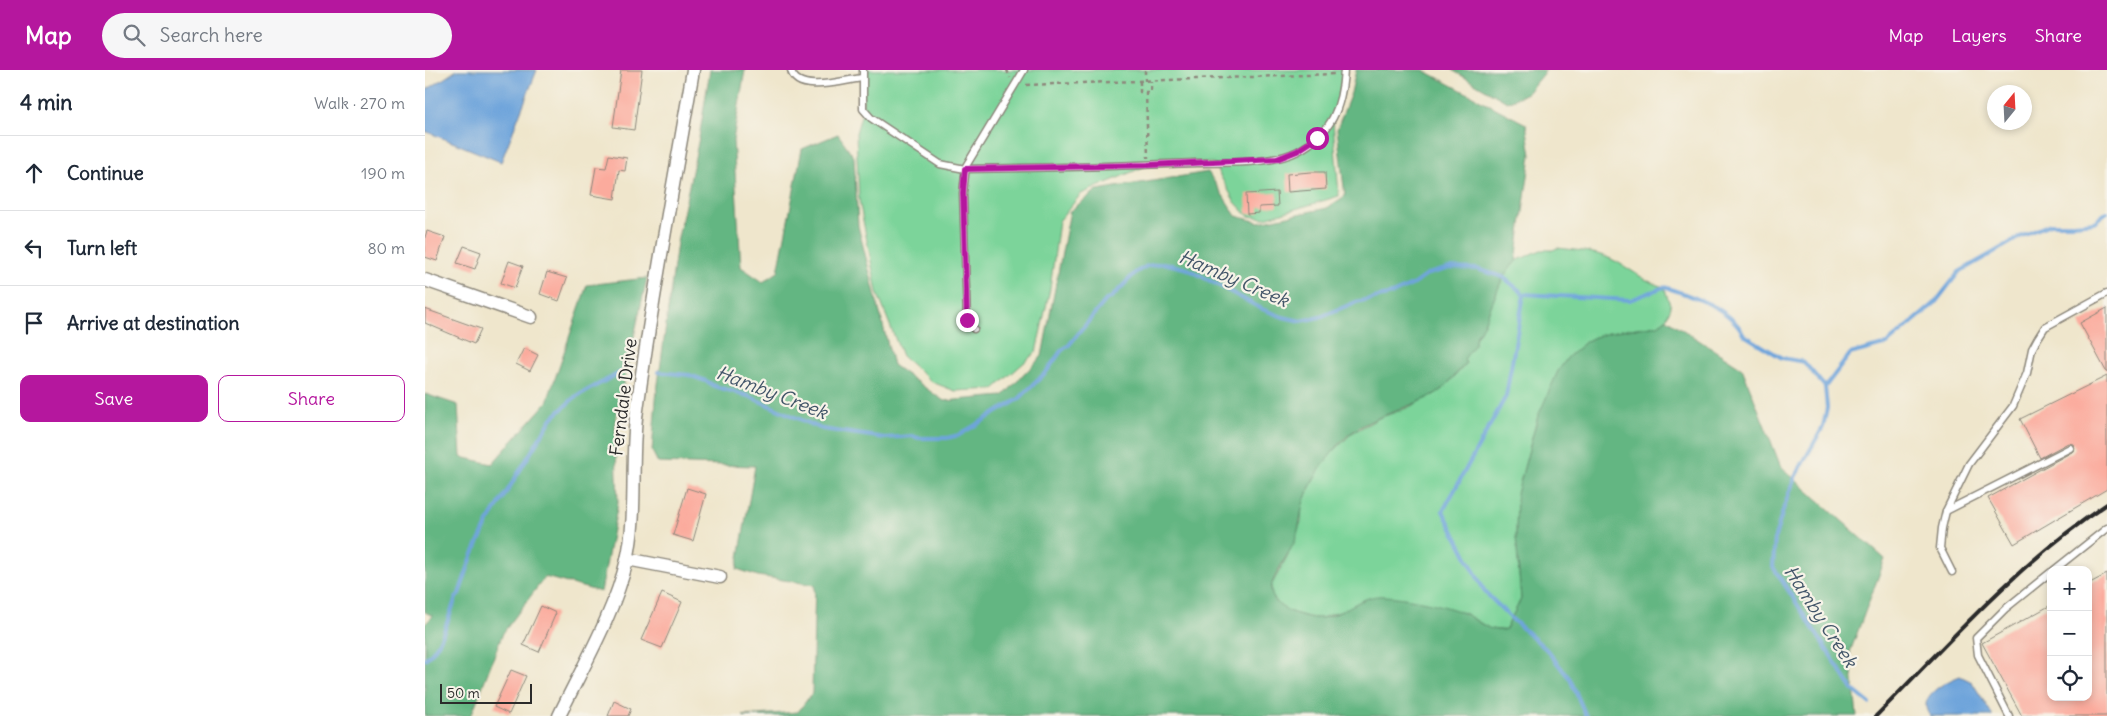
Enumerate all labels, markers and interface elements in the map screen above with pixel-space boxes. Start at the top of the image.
search box [102,13,452,58]
text: Map [25,20,72,50]
icon: search [120,21,148,49]
text: Search here [160,23,263,47]
text: Map [1888,24,1923,47]
text: Layers [1951,24,2007,47]
text: Share [2035,24,2082,47]
north arrow [1987,85,2032,130]
text: 4 min [20,89,72,116]
text: Walk · 270 m [314,93,405,113]
route start [1306,127,1329,150]
icon: ahead [20,159,48,187]
text: Continue [67,161,144,185]
text: 190 m [361,163,405,183]
icon: left [20,234,48,262]
text: Turn left [67,236,137,260]
text: 80 m [367,238,405,258]
water label: Hamby Creek [1176,244,1294,312]
icon: arrive [20,309,48,337]
route end [956,309,979,332]
text: Arrive at destination [67,311,240,335]
street label: Ferndale Drive [604,337,642,457]
water label: Hamby Creek [713,360,832,425]
button: Save [20,375,208,422]
button: Share [218,375,405,422]
water label: Hamby Creek [1779,561,1864,673]
map controls [2047,566,2092,701]
button: + [2047,566,2092,611]
button: − [2047,611,2092,656]
button: locate [2047,656,2092,701]
scale bar [440,681,533,704]
text: 50 m [447,684,480,702]

